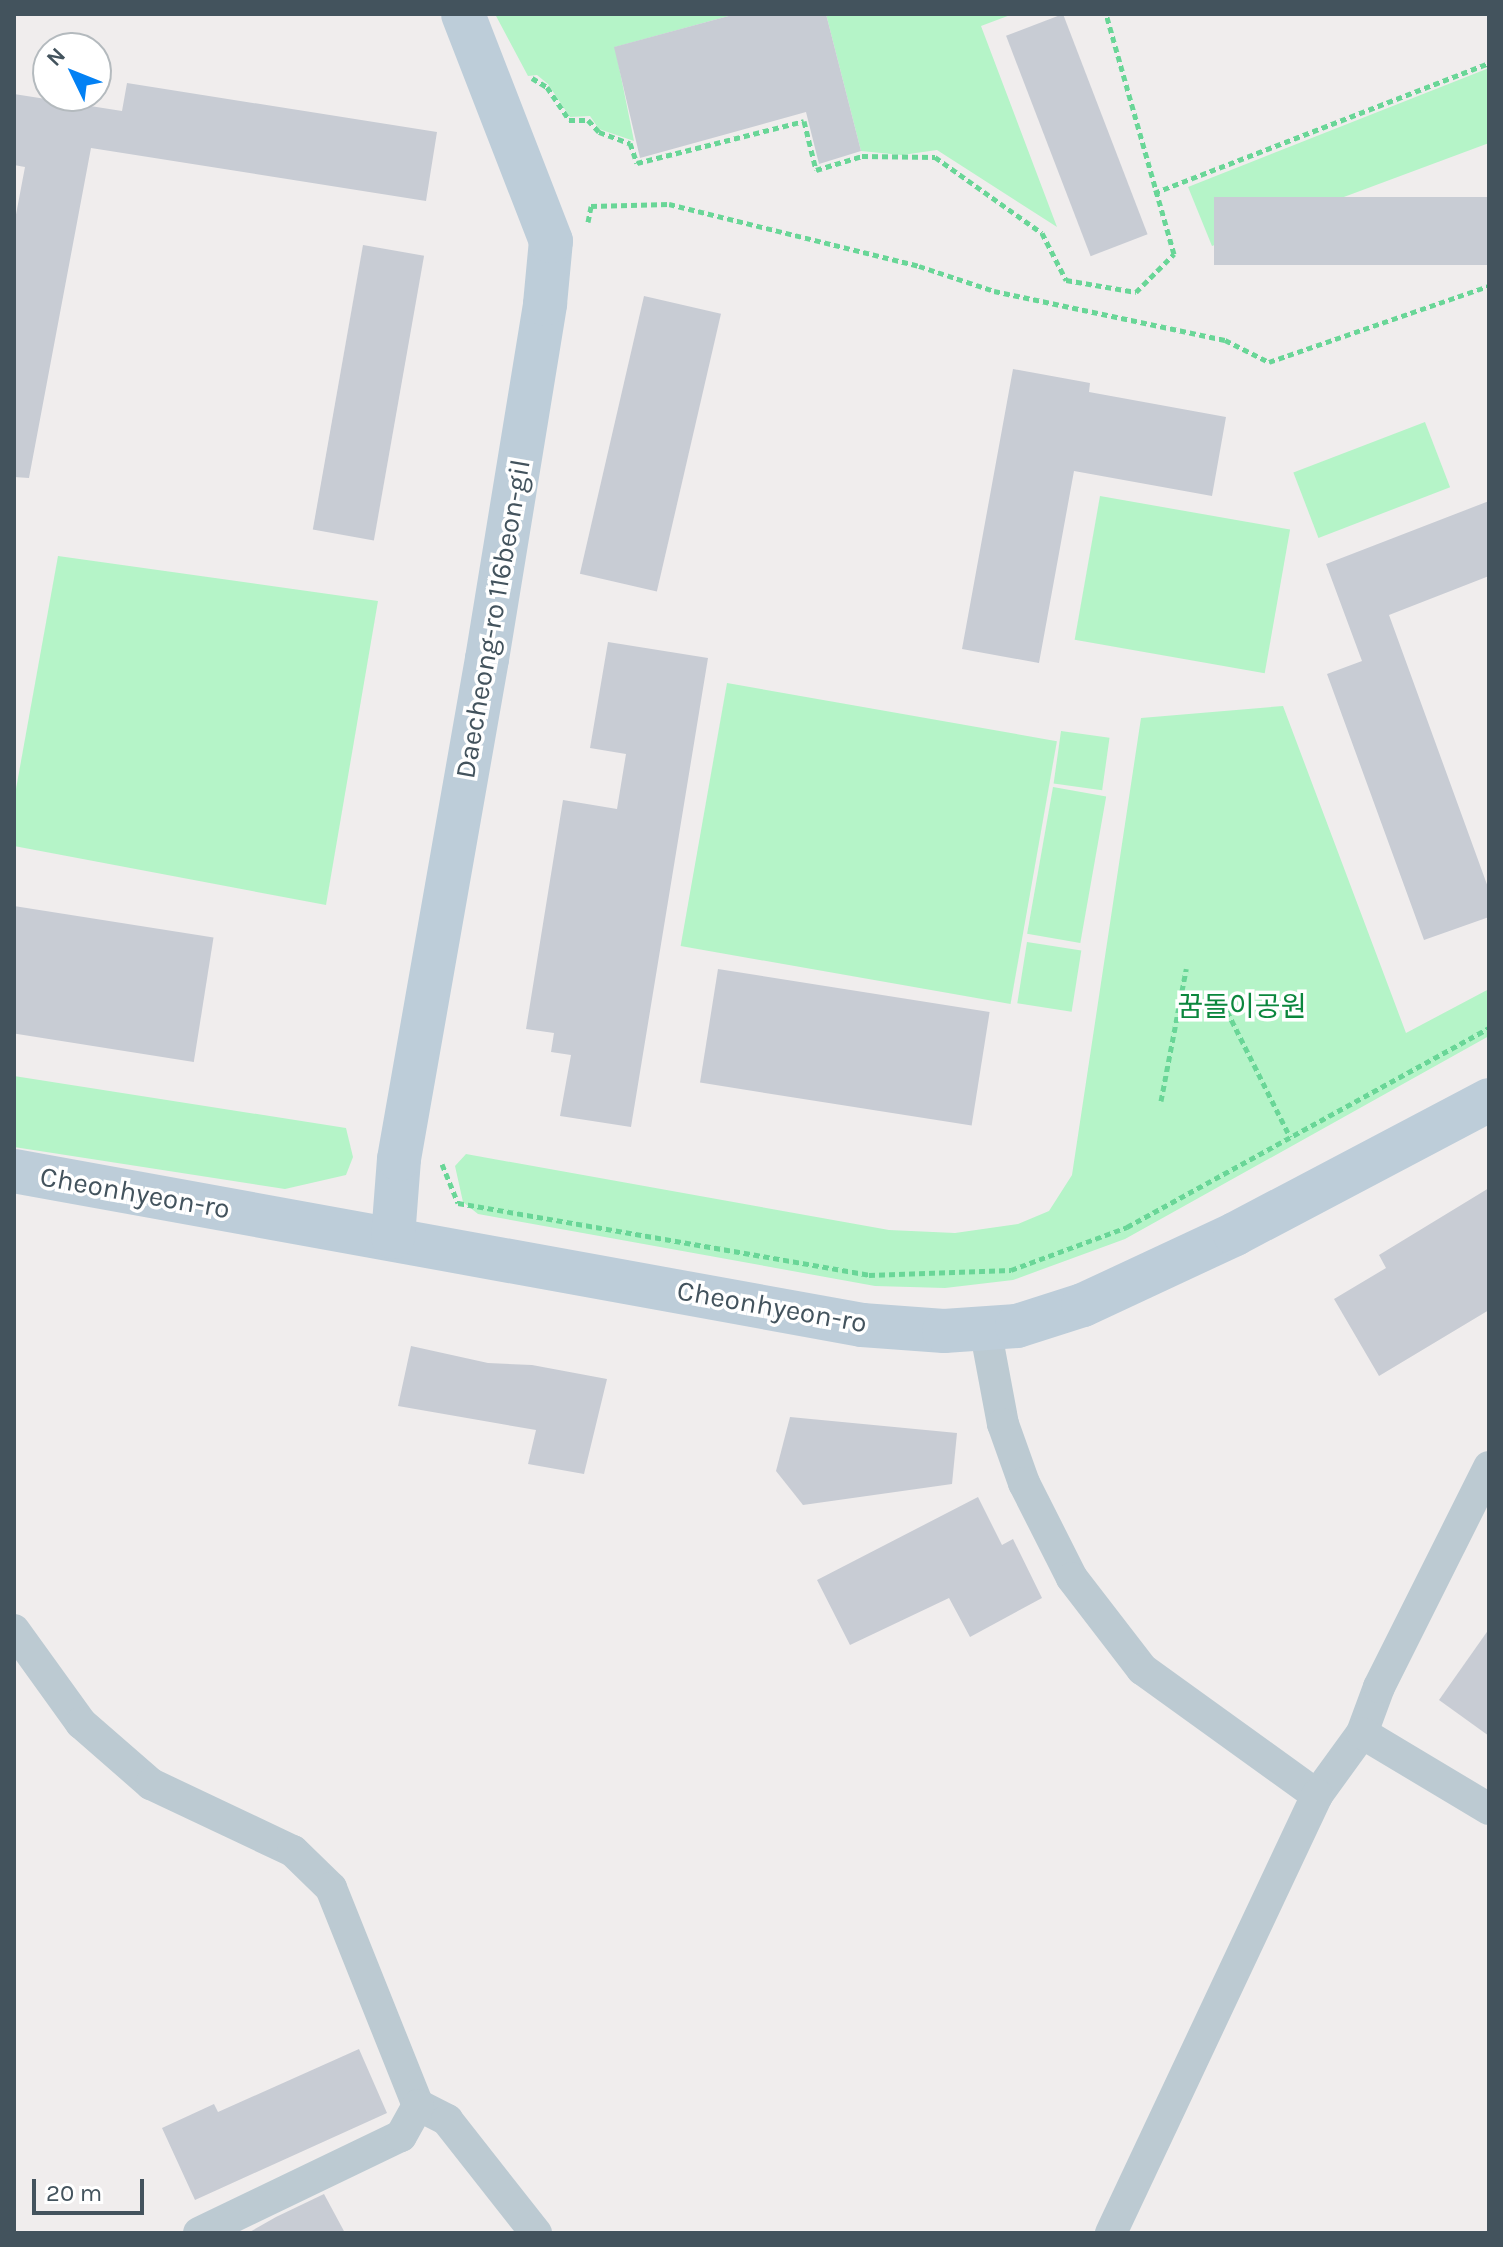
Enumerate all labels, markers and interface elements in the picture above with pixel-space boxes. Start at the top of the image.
north arrow [32,32,112,112]
text: N [41,42,71,72]
street label: Daecheong-ro 116beon-gil [448,457,538,781]
park label: 꿈돌이공원 [1178,990,1306,1024]
street label: Cheonhyeon-ro [37,1160,233,1226]
street label: Cheonhyeon-ro [674,1274,870,1340]
scale bar [36,2163,148,2213]
text: 20 m [46,2179,102,2207]

